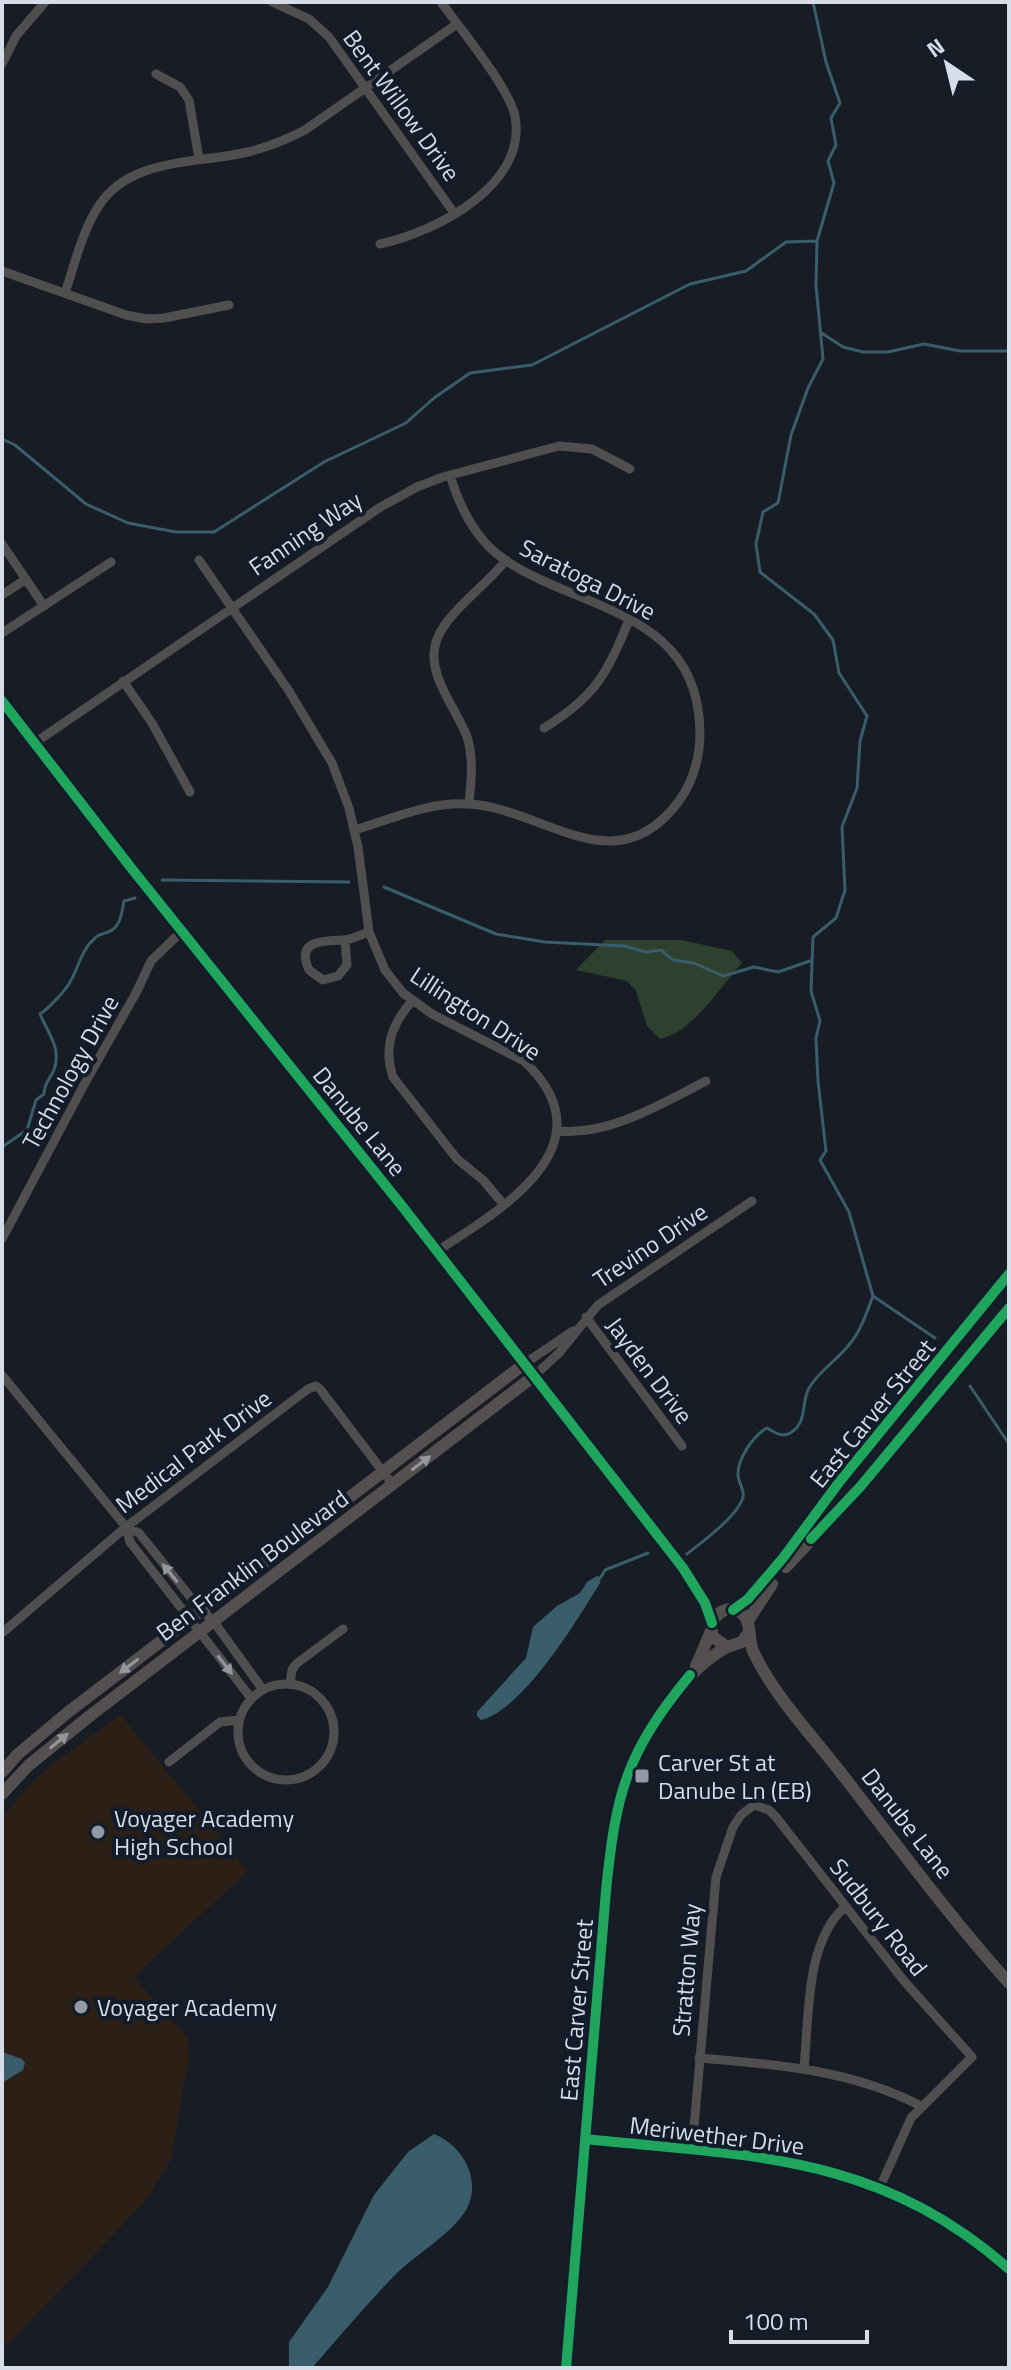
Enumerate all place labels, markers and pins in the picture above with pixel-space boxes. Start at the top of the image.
place label: Carver St at Danube Ln (EB) [658,1744,812,1808]
marker: Carver St at Danube Ln (EB) [633,1767,651,1785]
place label: Voyager Academy High School [114,1800,294,1864]
marker: Voyager Academy High School [89,1823,107,1841]
place label: Voyager Academy [97,1989,277,2025]
marker: Voyager Academy [72,1998,90,2016]

